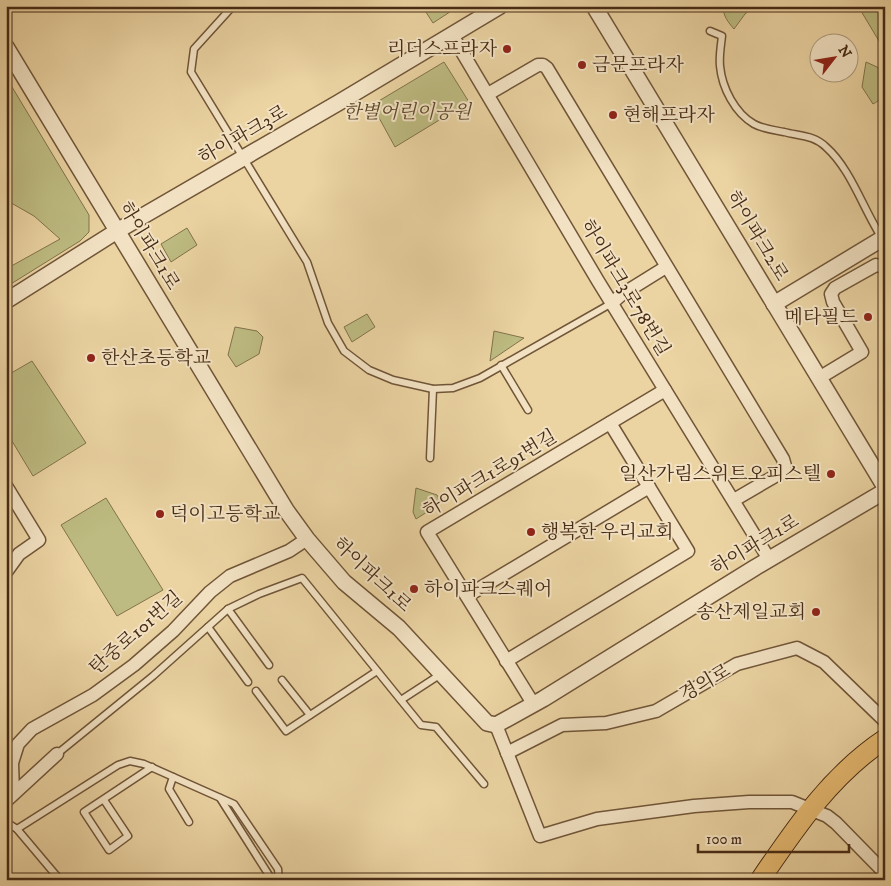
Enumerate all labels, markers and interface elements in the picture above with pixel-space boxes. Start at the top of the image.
north arrow [808,32,858,82]
place label: 리더스프라자 [387,38,498,61]
text: N [834,42,855,62]
marker: 리더스프라자 [501,43,513,55]
place label: 금문프라자 [592,54,684,77]
marker: 금문프라자 [576,59,588,71]
street label: 하이파크3로 [194,100,292,170]
park label: 한별어린이공원 [343,101,473,124]
place label: 현해프라자 [623,104,715,127]
marker: 현해프라자 [607,109,619,121]
street label: 하이파크2로 [721,187,793,285]
street label: 하이파크1로 [114,198,184,294]
street label: 하이파크3로78번길 [575,216,675,360]
place label: 메타필드 [785,306,858,329]
marker: 메타필드 [862,311,874,323]
place label: 한산초등학교 [101,347,211,370]
marker: 한산초등학교 [85,352,97,364]
street label: 하이파크1로91번길 [419,425,561,523]
place label: 일산가림스위트오피스텔 [619,463,821,486]
marker: 일산가림스위트오피스텔 [825,468,837,480]
place label: 덕이고등학교 [170,503,280,526]
marker: 덕이고등학교 [154,508,166,520]
street label: 하이파크1로 [707,510,803,580]
place label: 행복한 우리교회 [541,521,674,544]
marker: 행복한 우리교회 [525,526,537,538]
street label: 하이파크1로 [328,533,416,617]
place label: 하이파크스퀘어 [424,578,552,601]
marker: 하이파크스퀘어 [408,583,420,595]
street label: 탄중로101번길 [85,586,187,680]
place label: 송산제일교회 [696,601,806,624]
marker: 송산제일교회 [810,606,822,618]
street label: 경의로 [675,659,735,707]
scale bar [698,821,850,853]
text: 100 m [706,830,742,849]

